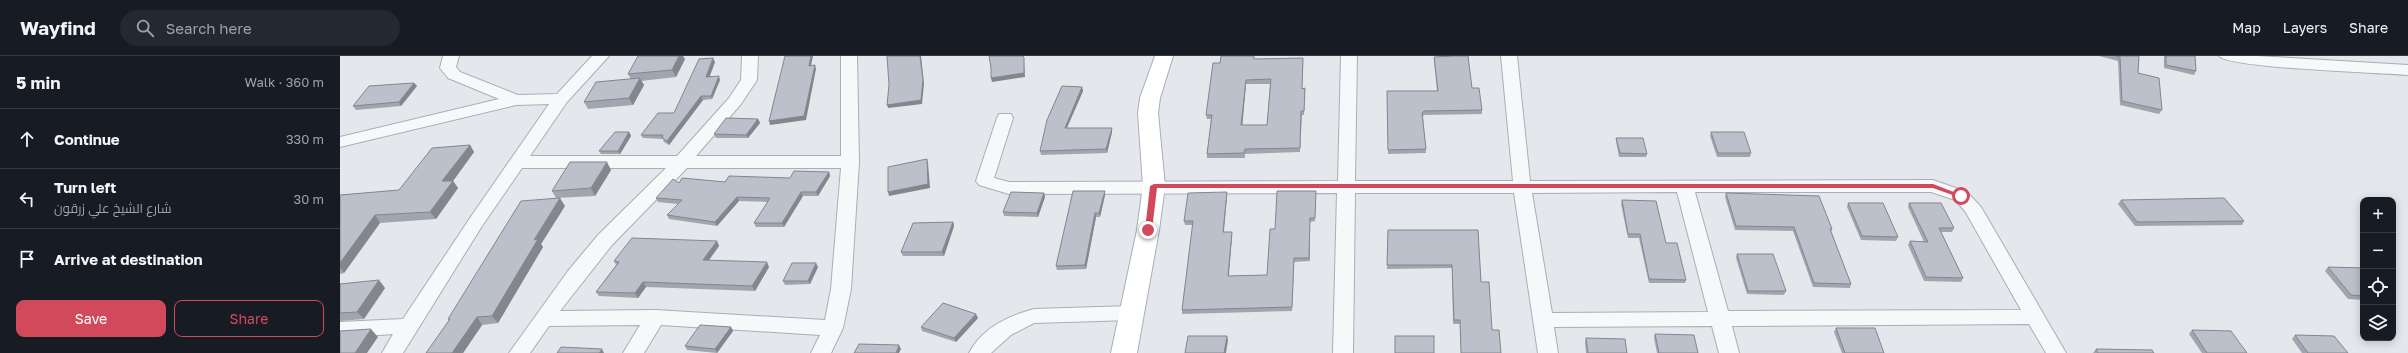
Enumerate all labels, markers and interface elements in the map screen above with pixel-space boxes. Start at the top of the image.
search box [120,10,400,46]
text: Wayfind [20,16,96,39]
icon: search [134,17,156,39]
text: Search here [166,19,252,37]
text: Map [2232,19,2261,36]
text: Layers [2283,19,2327,36]
text: Share [2349,19,2388,36]
text: 5 min [16,72,60,93]
text: Walk · 360 m [245,74,324,90]
icon: ahead [16,128,38,150]
text: Continue [54,130,120,148]
text: 330 m [286,131,324,147]
text: Turn left [54,178,116,196]
route start [1952,187,1970,205]
icon: left [16,188,38,210]
text: 30 m [294,191,324,207]
map controls [2360,197,2396,341]
button: + [2360,197,2396,233]
text: شارع الشيخ علي زرقون [54,200,171,216]
route end [1139,221,1157,239]
button: − [2360,233,2396,269]
icon: arrive [16,248,38,270]
text: Arrive at destination [54,250,203,268]
button: locate [2360,269,2396,305]
button: Save [16,300,166,337]
button: Share [174,300,324,337]
button: layers [2360,305,2396,341]

